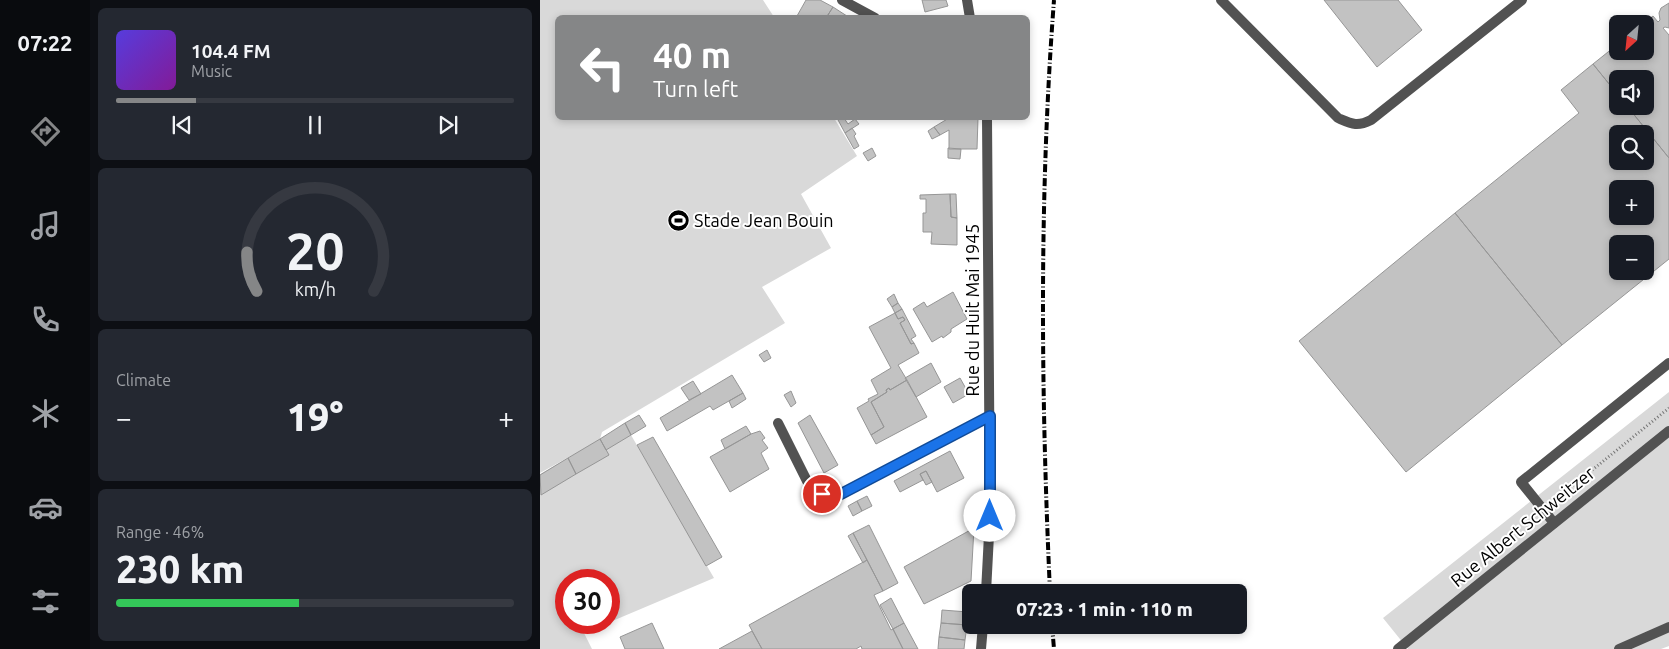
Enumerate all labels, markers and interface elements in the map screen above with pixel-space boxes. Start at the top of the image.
north arrow [1609,15,1654,60]
map controls [1609,15,1654,280]
text: 07:22 [17,30,73,55]
icon: left [570,35,635,100]
text: 40 m [653,35,731,75]
text: 104.4 FM [191,40,271,62]
text: Music [191,62,232,80]
button: sound [1609,70,1654,115]
text: Turn left [653,76,738,101]
icon: previous [168,111,196,139]
icon: pause [301,111,329,139]
icon: next [434,111,462,139]
icon: directions [28,114,63,149]
button: search [1609,125,1654,170]
button: + [1609,180,1654,225]
icon: music [28,208,63,243]
sports icon: Stade Jean Bouin [666,209,690,233]
place label: Stade Jean Bouin [694,210,834,230]
text: 20 [286,222,344,280]
street label: Rue du Huit Mai 1945 [962,224,982,396]
button: − [1609,235,1654,280]
text: km/h [294,279,336,299]
icon: phone [28,302,63,337]
text: Climate [116,371,171,389]
icon: climate [28,396,63,431]
text: 19° [287,396,343,438]
text: − [116,402,132,433]
text: + [498,402,514,433]
street label: Rue Albert Schweitzer [1447,462,1598,590]
pin [801,473,843,515]
icon: arrive [808,480,836,508]
position arrow [963,489,1015,541]
icon: car [28,490,63,525]
text: Range · 46% [116,523,204,541]
text: 230 km [116,548,244,590]
speed limit sign: 30 [555,569,620,634]
icon: filters [28,584,63,619]
text: 07:23 · 1 min · 110 m [1016,598,1193,620]

